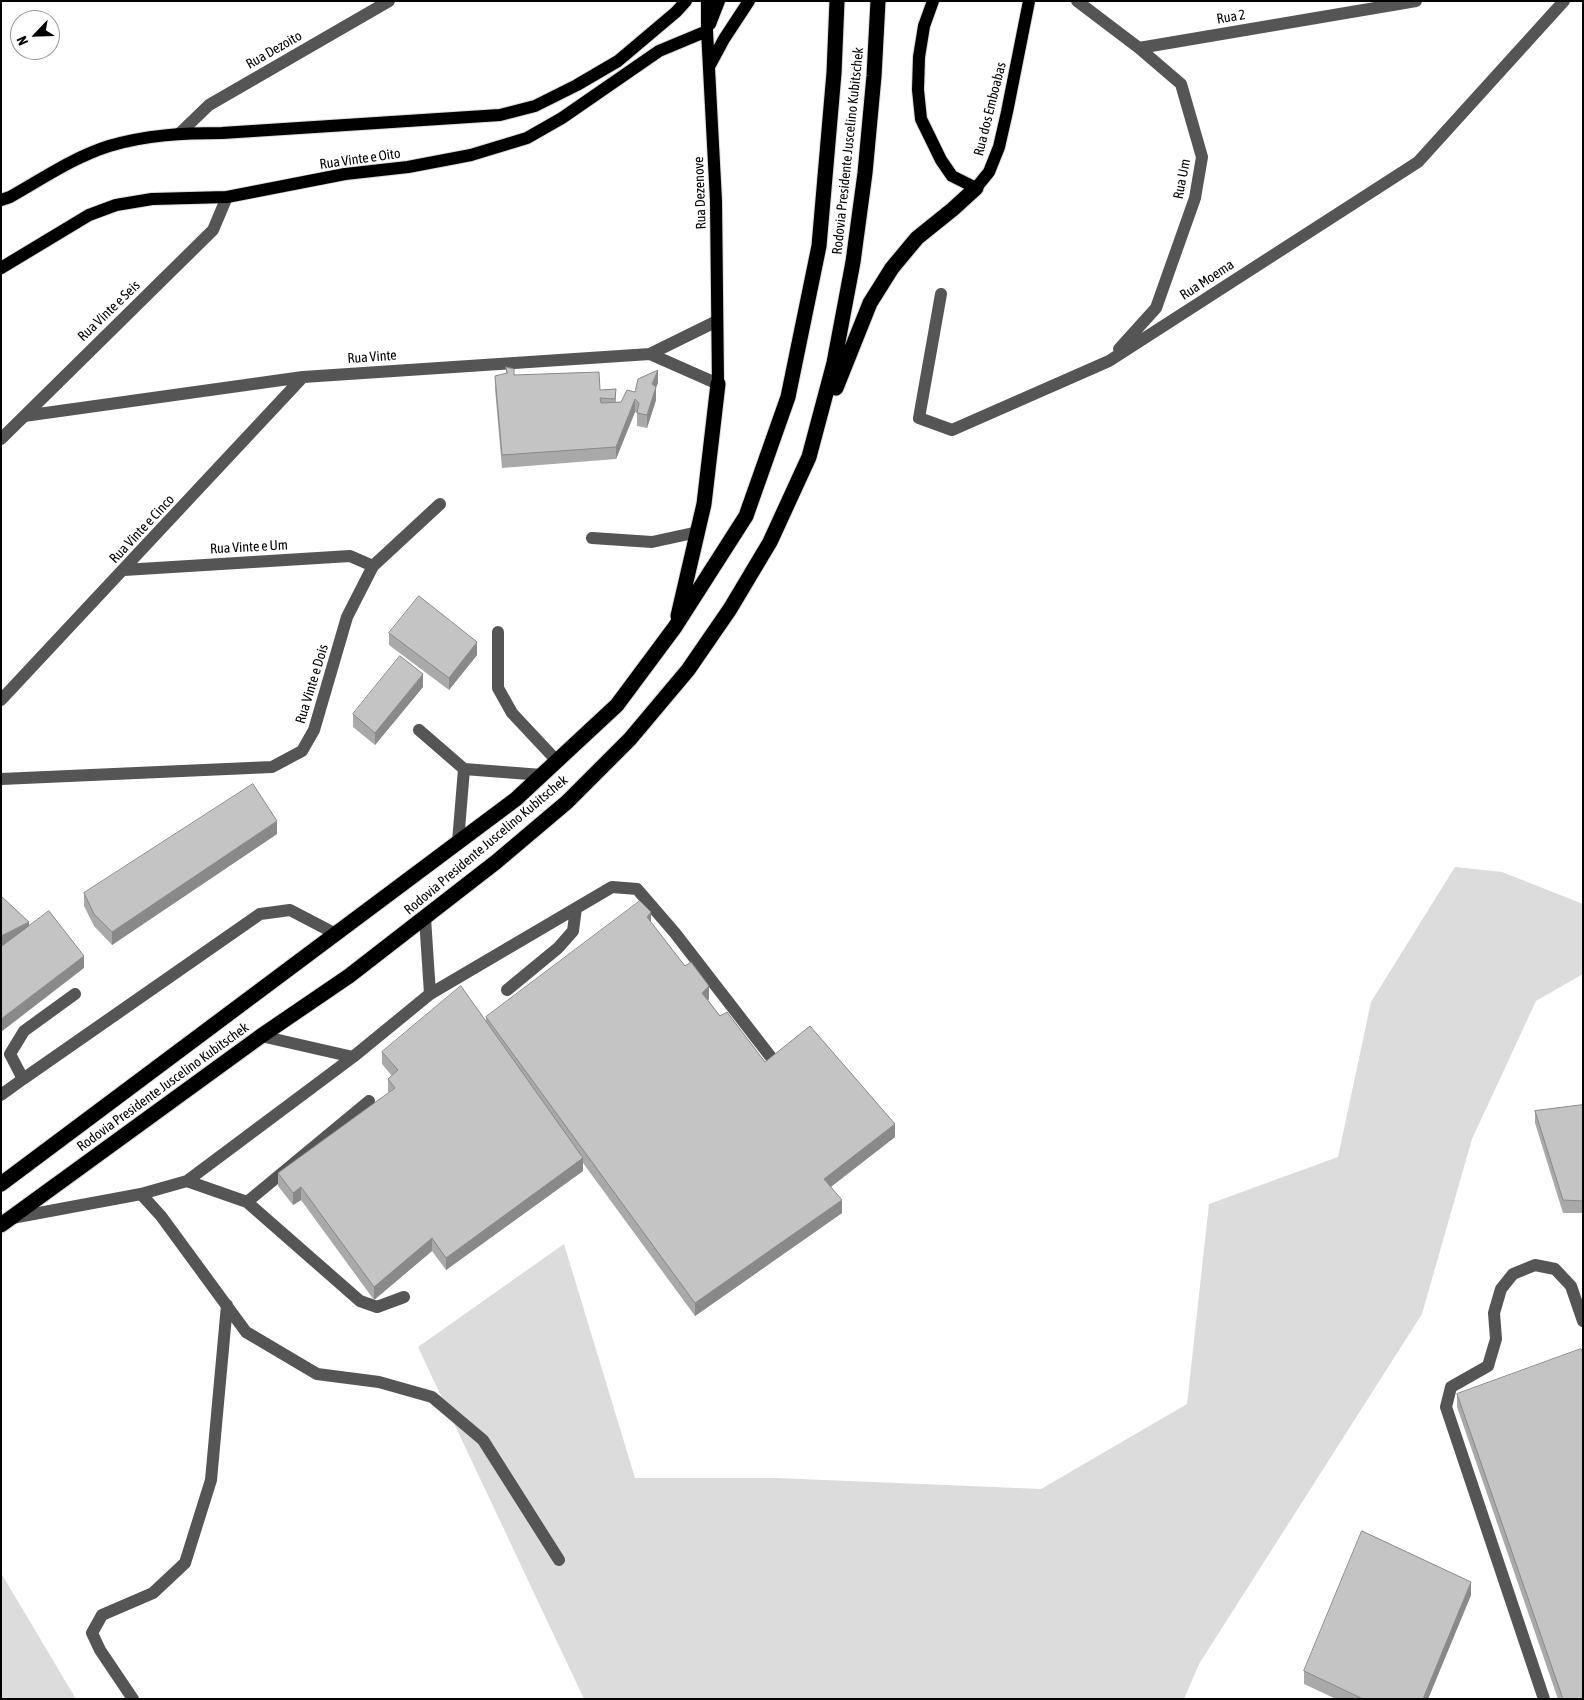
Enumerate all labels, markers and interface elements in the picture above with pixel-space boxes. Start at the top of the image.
street label: Rua 2 [1215,6,1247,28]
north arrow [10,10,60,60]
street label: Rua Dezoito [243,27,305,73]
text: N [13,34,31,48]
street label: Rodovia Presidente Juscelino Kubitschek [829,47,867,255]
street label: Rua dos Emboabas [970,60,1010,158]
street label: Rua Vinte e Oito [319,145,401,173]
street label: Rua Dezenove [690,156,710,230]
street label: Rua Um [1170,158,1194,200]
street label: Rua Moema [1177,256,1237,304]
street label: Rua Vinte e Seis [74,277,144,345]
street label: Rua Vinte [347,347,397,367]
street label: Rua Vinte e Cinco [106,491,178,567]
street label: Rua Vinte e Um [210,537,288,557]
street label: Rua Vinte e Dois [292,642,332,726]
street label: Rodovia Presidente Juscelino Kubitschek [401,772,571,918]
street label: Rodovia Presidente Juscelino Kubitschek [74,1019,252,1155]

